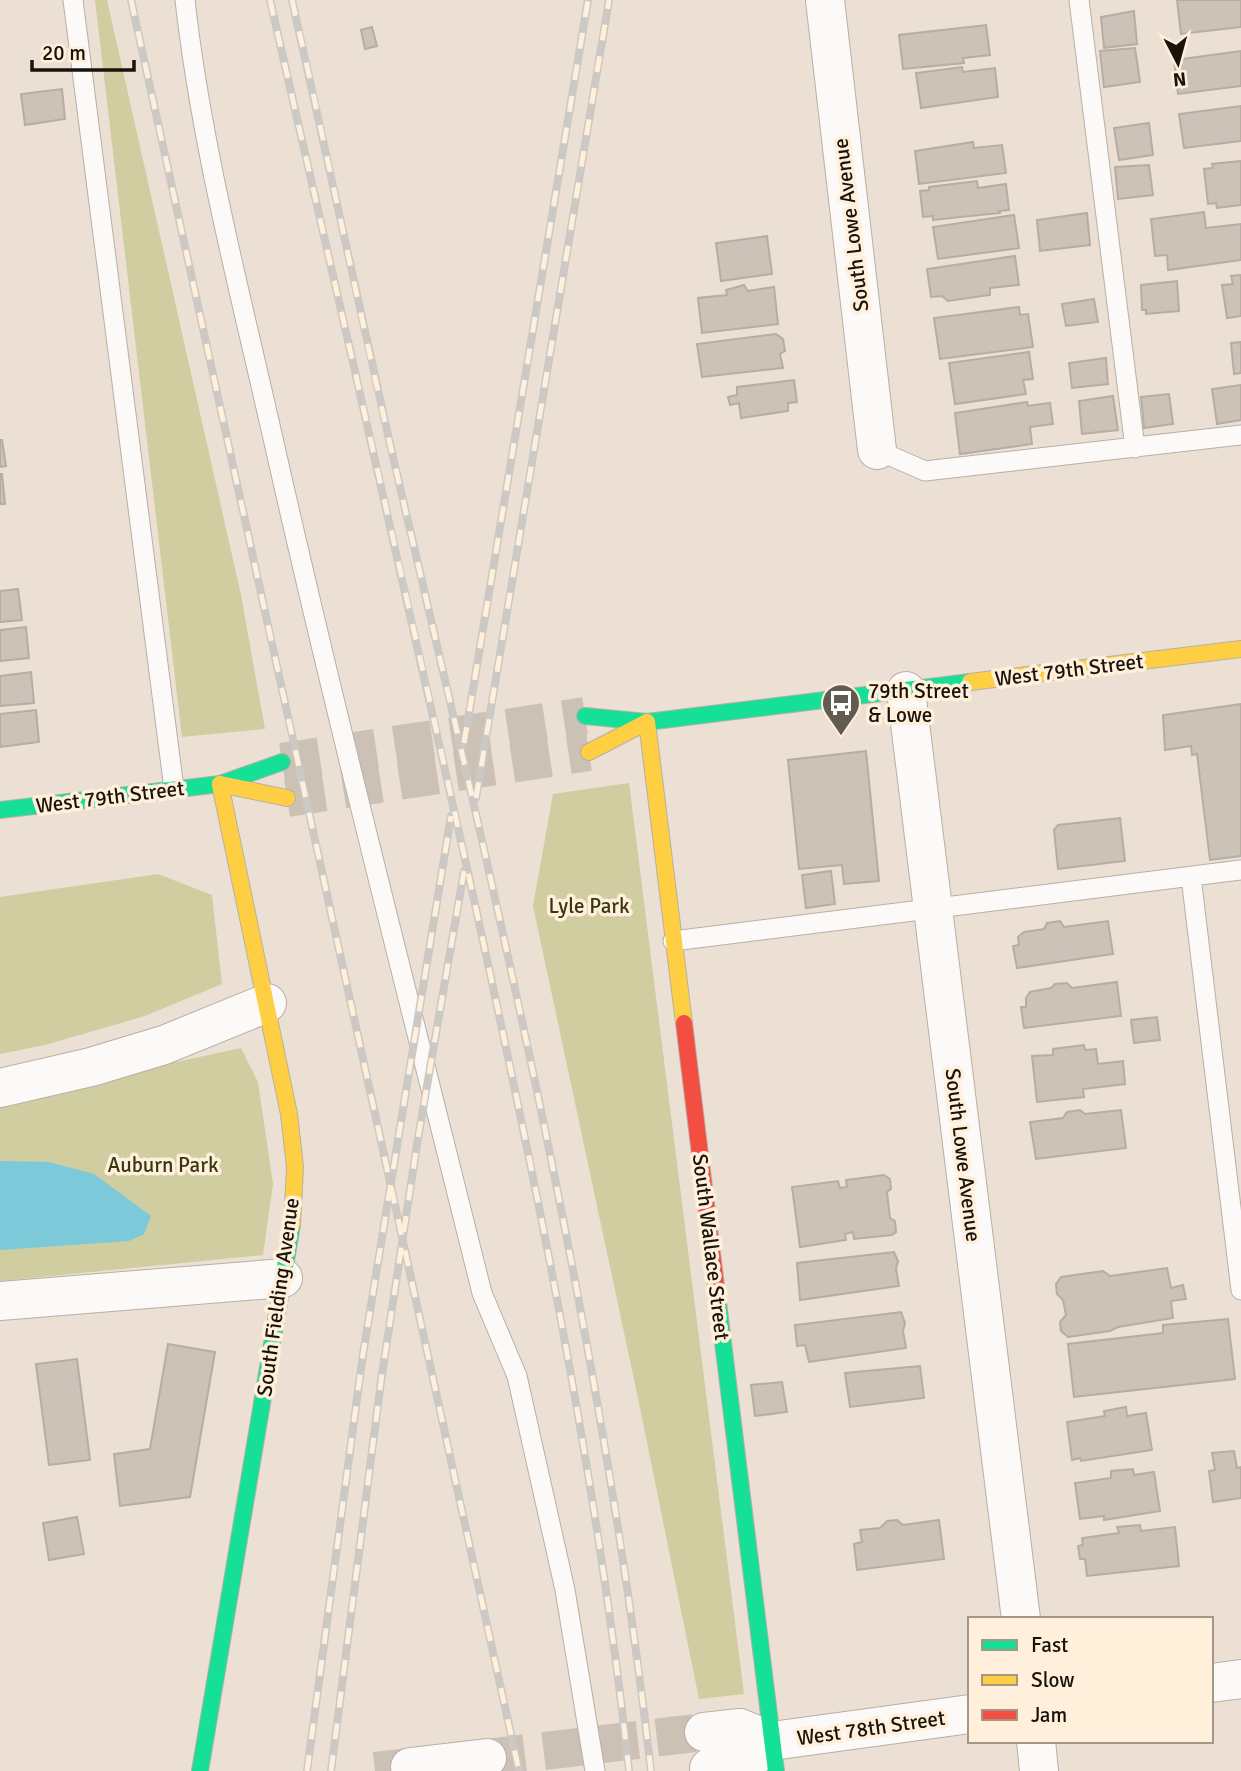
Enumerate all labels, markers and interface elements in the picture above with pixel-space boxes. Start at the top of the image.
scale bar [32,28,133,72]
north arrow [1143,28,1213,98]
text: 20 m [42,40,86,66]
text: N [1172,66,1187,92]
street label: South Lowe Avenue [827,137,875,313]
street label: West 79th Street [993,648,1145,692]
place label: 79th Street & Lowe [868,678,969,728]
bus stop icon: 79th Street & Lowe [820,682,862,737]
street label: West 79th Street [34,775,186,819]
park label: Lyle Park [548,893,630,919]
street label: South Lowe Avenue [939,1067,987,1243]
park label: Auburn Park [108,1152,219,1178]
street label: South Wallace Street [687,1152,735,1342]
street label: South Fielding Avenue [251,1196,305,1398]
legend [968,1617,1213,1743]
text: Fast [1031,1632,1068,1658]
text: Slow [1031,1667,1075,1693]
text: Jam [1031,1702,1067,1728]
street label: West 78th Street [795,1705,947,1751]

